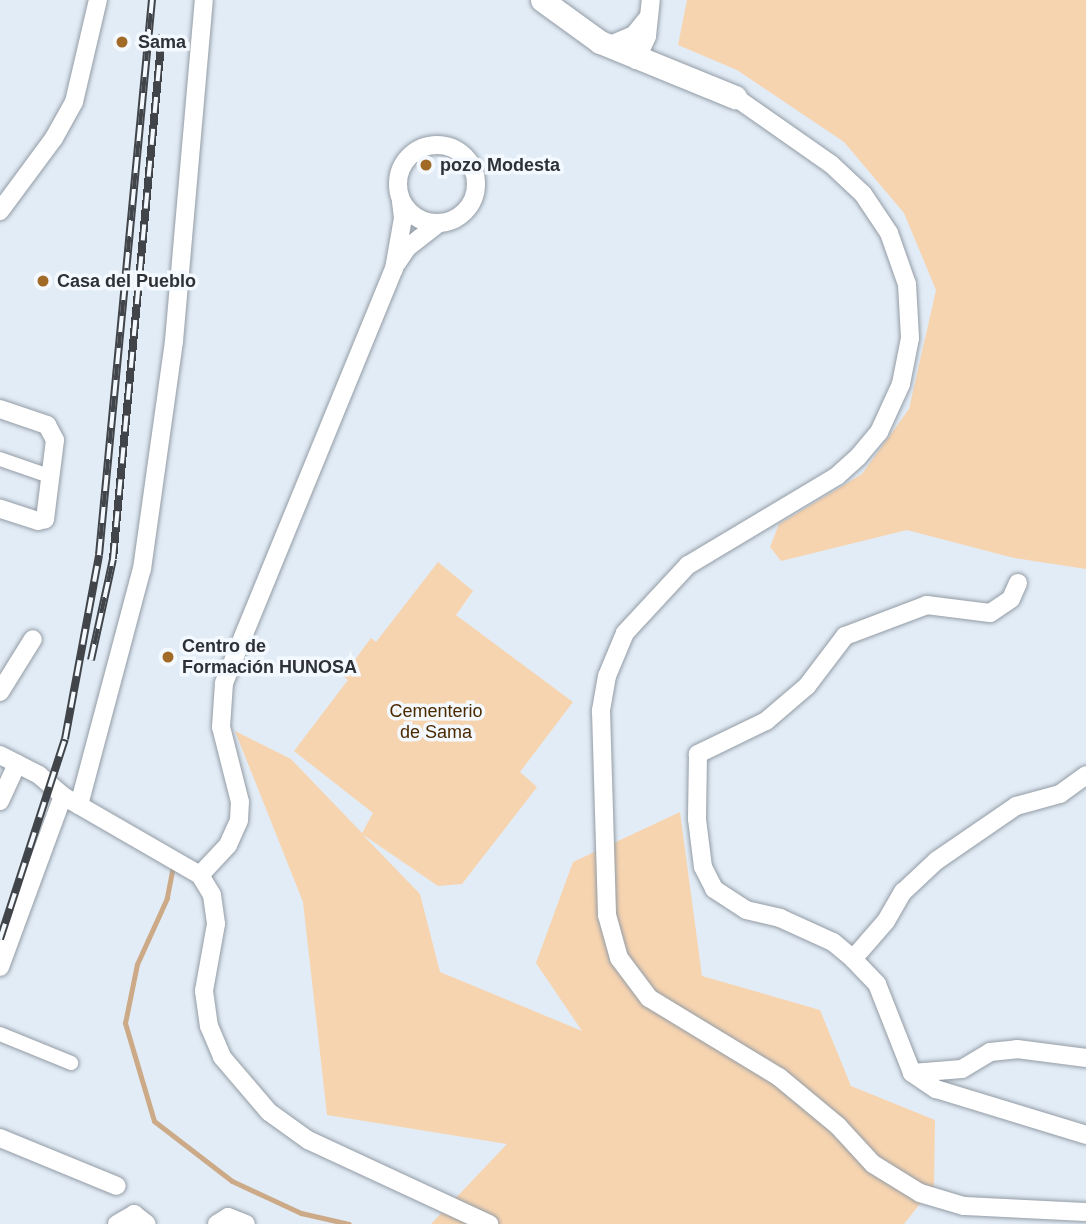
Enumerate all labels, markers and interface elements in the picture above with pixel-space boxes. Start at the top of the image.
place label: Sama [138,31,186,53]
marker: Sama [112,32,132,52]
place label: pozo Modesta [440,154,560,176]
marker: pozo Modesta [418,157,434,173]
place label: Casa del Pueblo [57,270,196,292]
marker: Casa del Pueblo [35,273,51,289]
place label: Centro de Formación HUNOSA [182,636,357,678]
marker: Centro de Formación HUNOSA [160,649,176,665]
park label: Cementerio de Sama [389,701,483,744]

